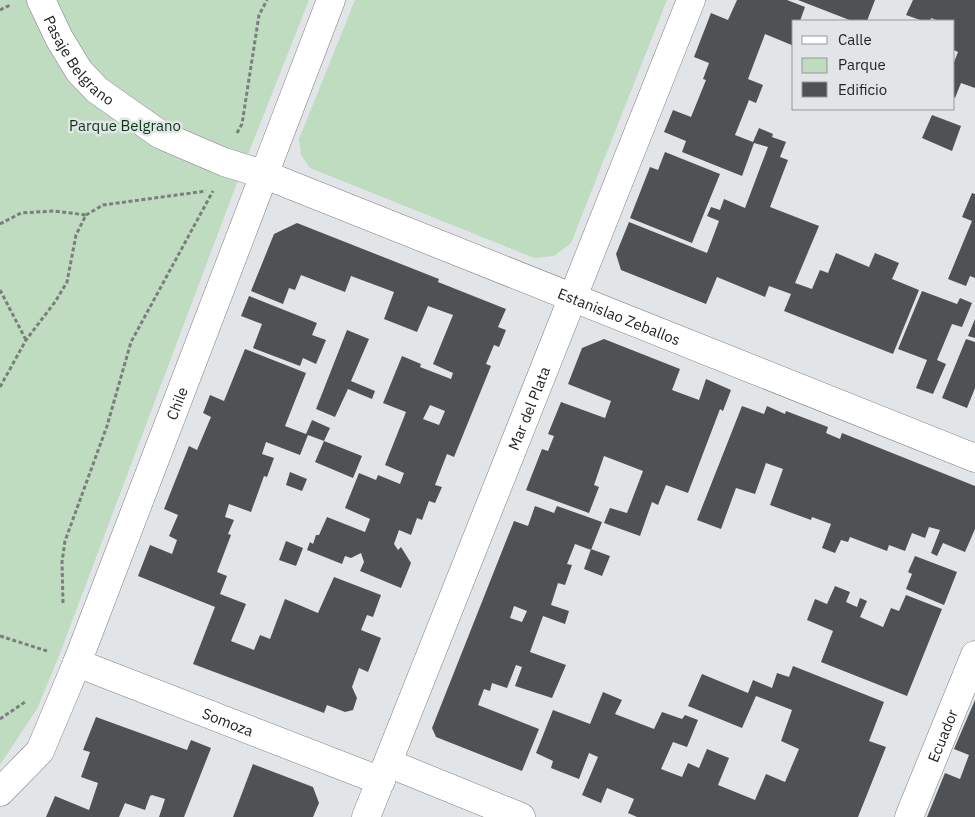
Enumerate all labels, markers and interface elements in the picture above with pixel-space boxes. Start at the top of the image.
street label: Pasaje Belgrano [40,12,118,109]
legend [792,20,955,110]
text: Calle [838,30,872,49]
text: Parque [838,55,886,74]
text: Edificio [838,80,887,99]
park label: Parque Belgrano [69,116,181,135]
street label: Estanislao Zeballos [555,283,683,349]
street label: Mar del Plata [503,364,554,453]
street label: Chile [162,384,191,422]
street label: Somoza [200,703,256,740]
street label: Ecuador [923,706,962,765]

